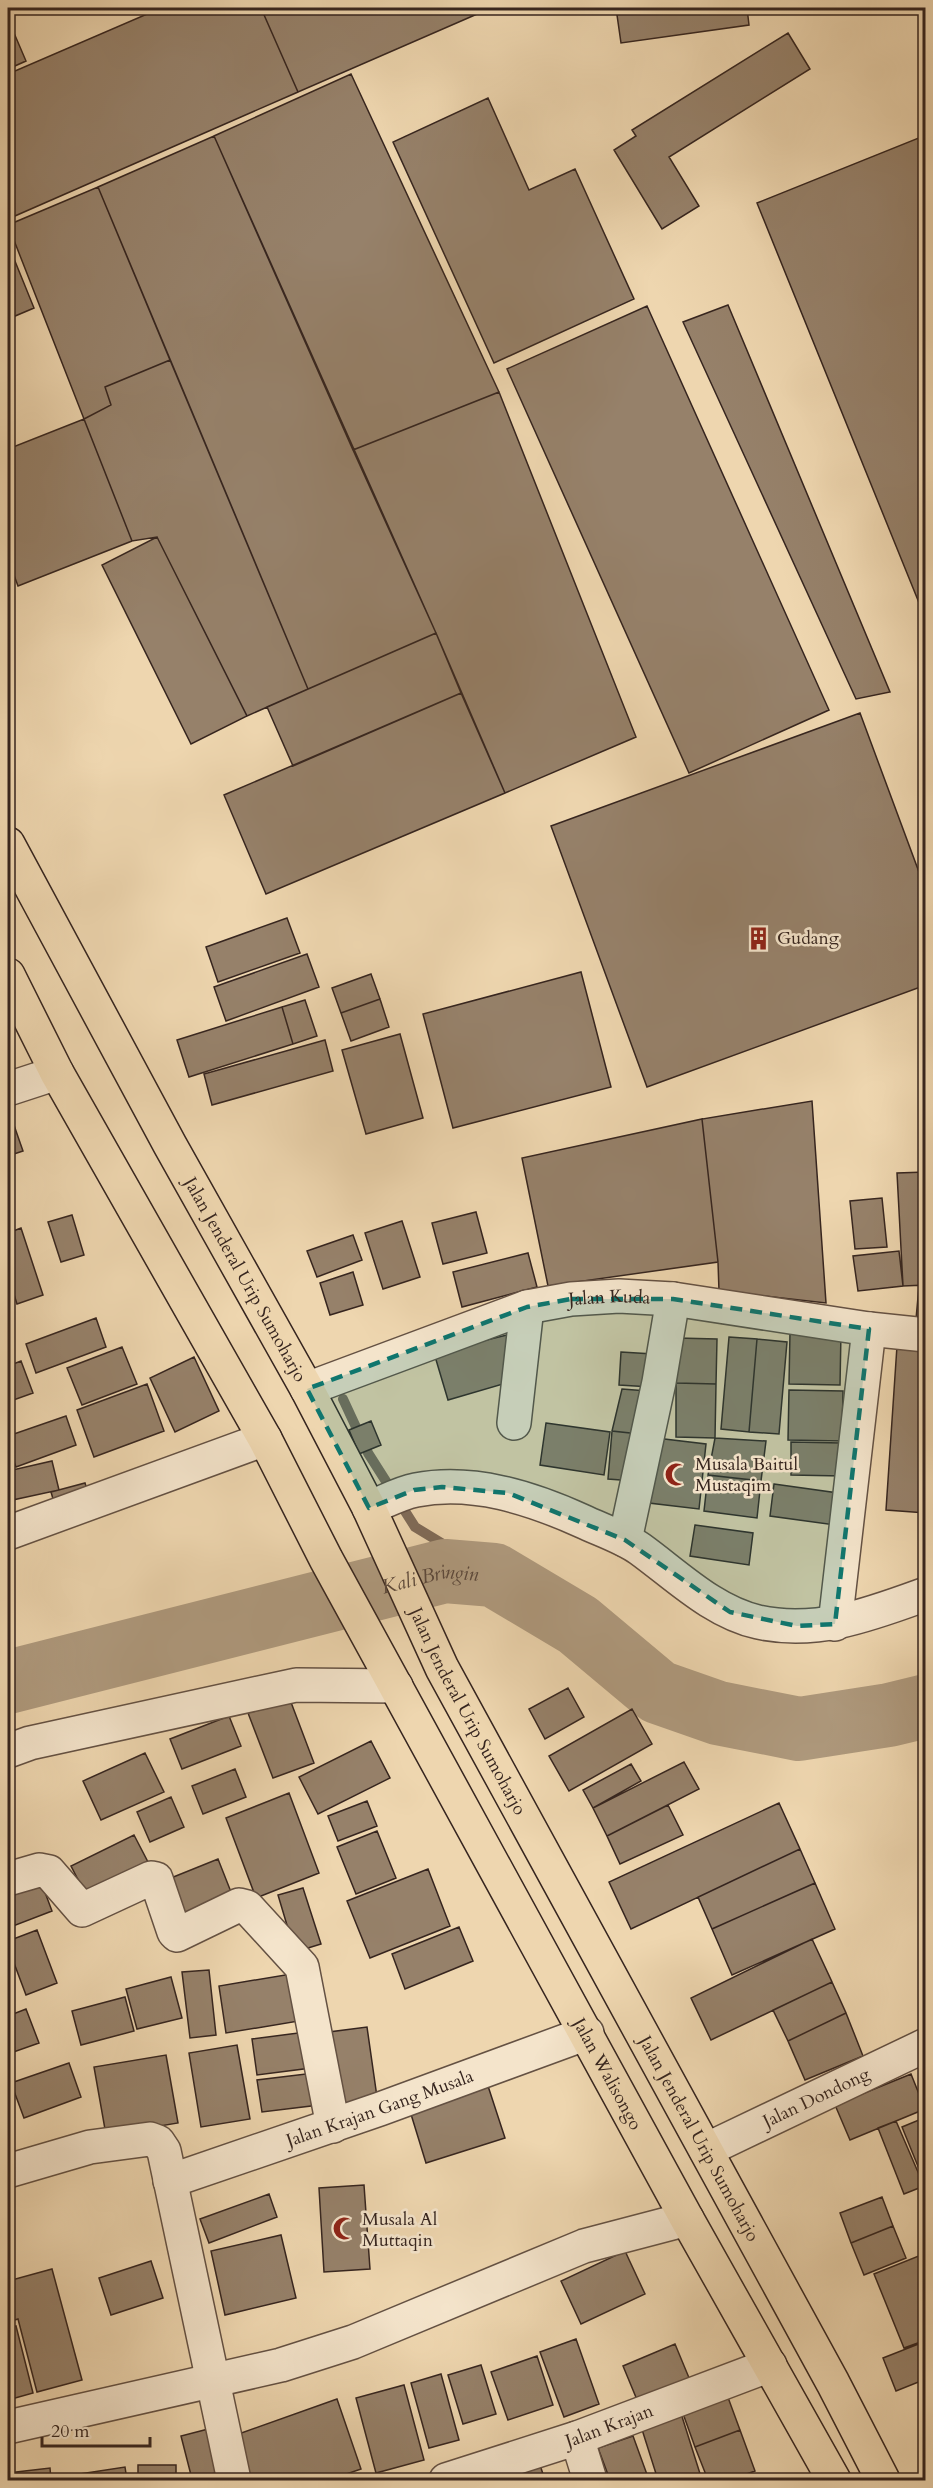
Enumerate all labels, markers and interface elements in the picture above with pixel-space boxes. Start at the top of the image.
building icon: Gudang [746,925,772,951]
place label: Gudang [777,926,840,951]
street label: Jalan Jenderal Urip Sumoharjo [177,1170,313,1387]
street label: Jalan Kuda [565,1283,651,1312]
place label: Musala Baitul Mustaqim [695,1452,798,1498]
mosque icon: Musala Baitul Mustaqim [664,1461,690,1487]
water label: Kali Bringin [378,1558,480,1600]
street label: Jalan Jenderal Urip Sumoharjo [402,1601,533,1820]
street label: Jalan Walisongo [565,2011,649,2135]
street label: Jalan Jenderal Urip Sumoharjo [631,2028,766,2246]
street label: Jalan Dondong [756,2061,874,2135]
street label: Jalan Krajan Gang Musala [280,2063,477,2154]
place label: Musala Al Muttaqin [362,2207,438,2253]
mosque icon: Musala Al Muttaqin [331,2216,357,2242]
street label: Jalan Krajan [559,2398,657,2454]
scale bar [42,2410,150,2448]
text: 20 m [51,2419,90,2444]

